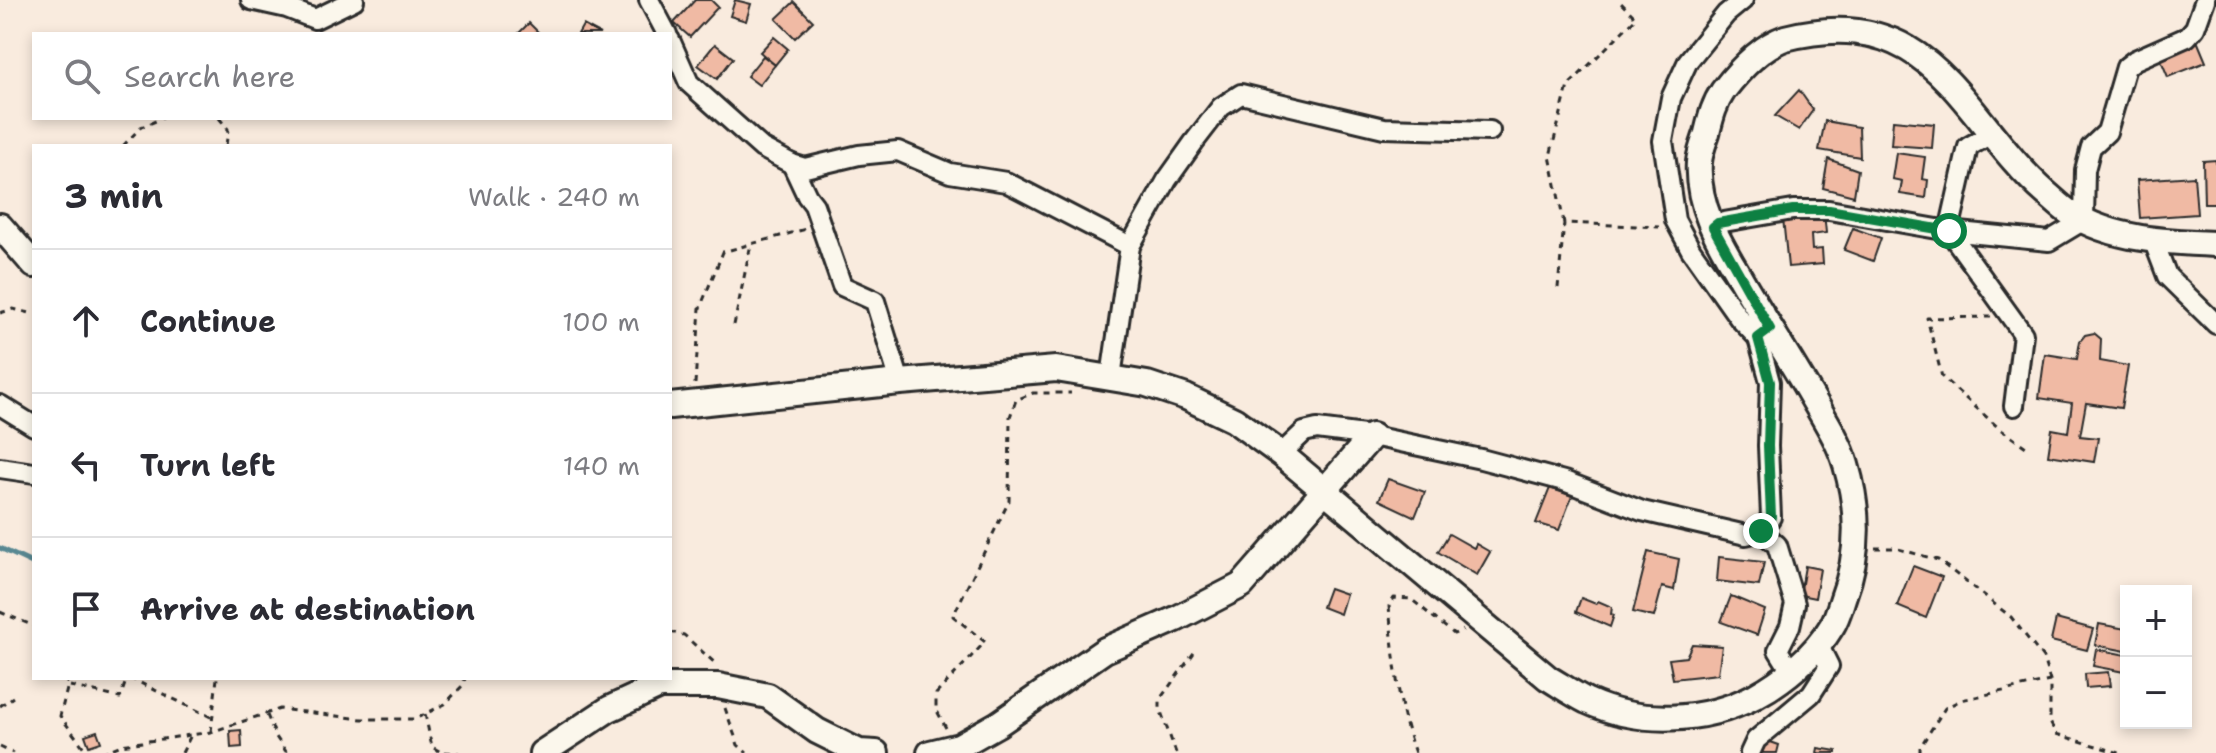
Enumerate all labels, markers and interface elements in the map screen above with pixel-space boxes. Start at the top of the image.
search box [32,32,672,120]
icon: search [60,54,104,98]
text: Search here [124,56,295,97]
text: 3 min [64,173,163,219]
text: Walk · 240 m [468,179,640,214]
route start [1931,213,1967,249]
icon: ahead [64,299,108,343]
text: Continue [140,301,276,342]
text: 100 m [562,304,640,339]
icon: left [64,443,108,487]
text: Turn left [140,445,275,486]
text: 140 m [563,448,640,483]
route end [1743,513,1779,549]
map controls [2120,585,2192,729]
button: + [2120,585,2192,657]
icon: arrive [64,587,108,631]
text: Arrive at destination [140,589,475,630]
button: − [2120,657,2192,729]

